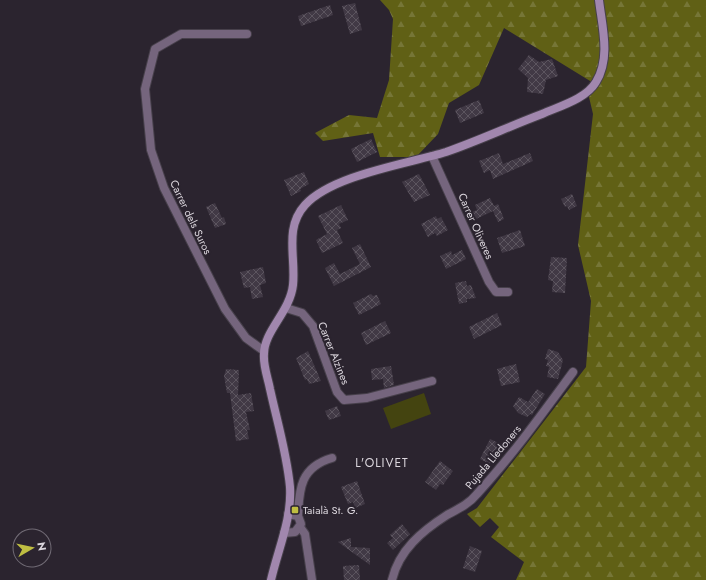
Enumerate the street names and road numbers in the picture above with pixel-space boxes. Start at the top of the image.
street label: Carrer dels Suros [166,177,216,257]
street label: Carrer Oliveres [454,190,498,262]
street label: Carrer Alzines [314,319,354,387]
street label: Pujada Lledoners [461,421,525,493]

